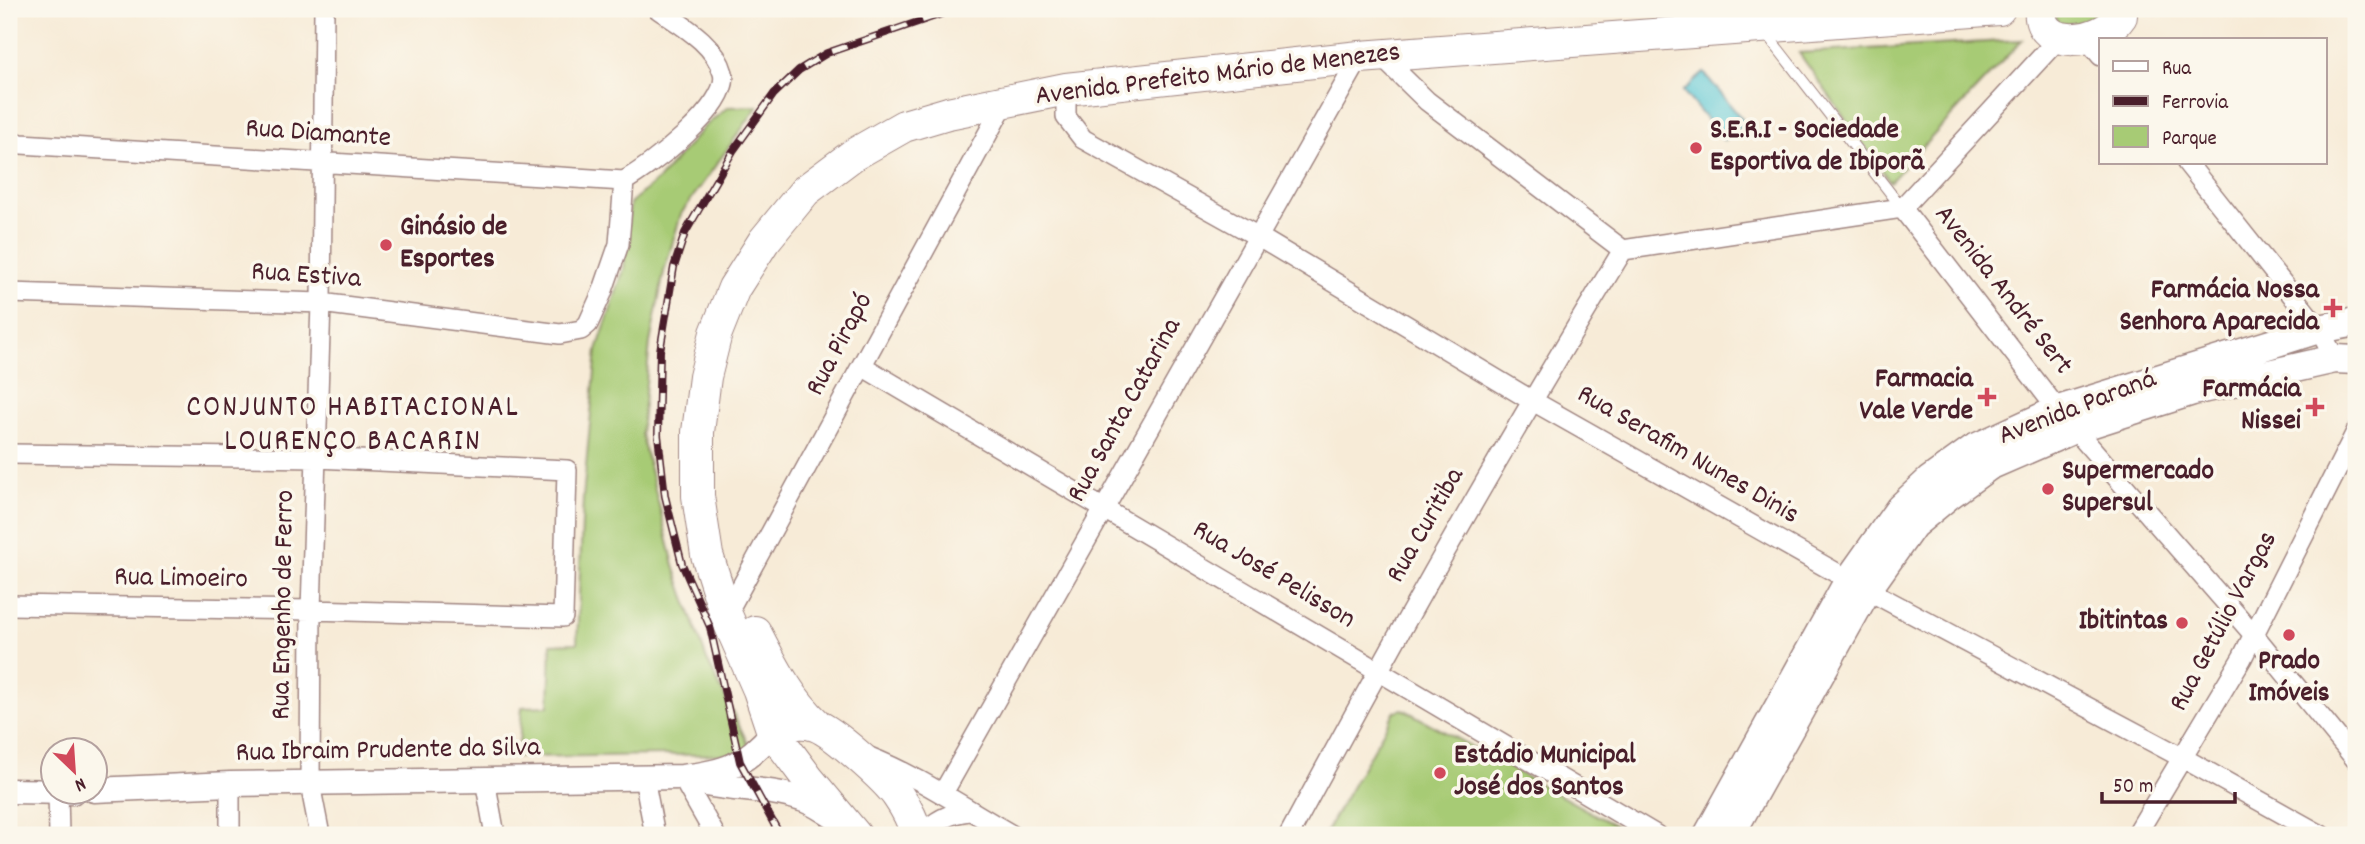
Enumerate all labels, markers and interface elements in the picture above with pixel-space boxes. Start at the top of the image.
street label: Avenida Prefeito Mário de Menezes [1033,34,1403,118]
legend [2099,38,2326,164]
text: Rua [2162,55,2192,85]
text: Ferrovia [2162,89,2229,119]
street label: Rua Diamante [244,110,392,160]
place label: S.E.R.I - Sociedade Esportiva de Ibiporã [1710,112,1925,184]
text: Parque [2162,125,2217,155]
marker: S.E.R.I - Sociedade Esportiva de Ibiporã [1688,140,1704,156]
street label: Avenida André Sert [1923,198,2081,384]
place label: Ginásio de Esportes [400,209,507,281]
marker: Ginásio de Esportes [378,237,394,253]
street label: Rua Estiva [250,253,363,301]
place label: Farmácia Nossa Senhora Aparecida [2119,272,2320,344]
street label: Rua Pirapó [797,286,885,404]
marker: Farmácia Nossa Senhora Aparecida [2325,300,2341,316]
street label: Rua Santa Catarina [1059,311,1194,511]
place label: Farmacia Vale Verde [1859,361,1974,433]
street label: Avenida Paraná [1993,361,2163,457]
place label: Farmácia Nissei [2202,371,2302,443]
street label: Rua Serafim Nunes Dinis [1568,376,1806,536]
district label: CONJUNTO HABITACIONAL LOURENÇO BACARIN [186,388,520,465]
marker: Farmacia Vale Verde [1979,389,1995,405]
marker: Farmácia Nissei [2307,399,2323,415]
place label: Supermercado Supersul [2062,453,2214,525]
street label: Rua Curitiba [1378,460,1477,591]
marker: Supermercado Supersul [2040,481,2056,497]
street label: Rua Engenho de Ferro [263,490,307,720]
street label: Rua José Pelisson [1184,511,1362,641]
street label: Rua Getúlio Vargas [2161,525,2289,719]
street label: Rua Limoeiro [114,559,248,601]
place label: Ibitintas [2078,603,2168,643]
marker: Ibitintas [2174,615,2190,631]
marker: Prado Imóveis [2281,627,2297,643]
place label: Prado Imóveis [2248,643,2330,715]
street label: Rua Ibraim Prudente da Silva [235,729,541,775]
north arrow [38,736,108,806]
place label: Estádio Municipal José dos Santos [1454,737,1636,809]
scale bar [2102,760,2236,804]
marker: Estádio Municipal José dos Santos [1432,765,1448,781]
text: N [70,769,90,797]
text: 50 m [2113,773,2153,803]

